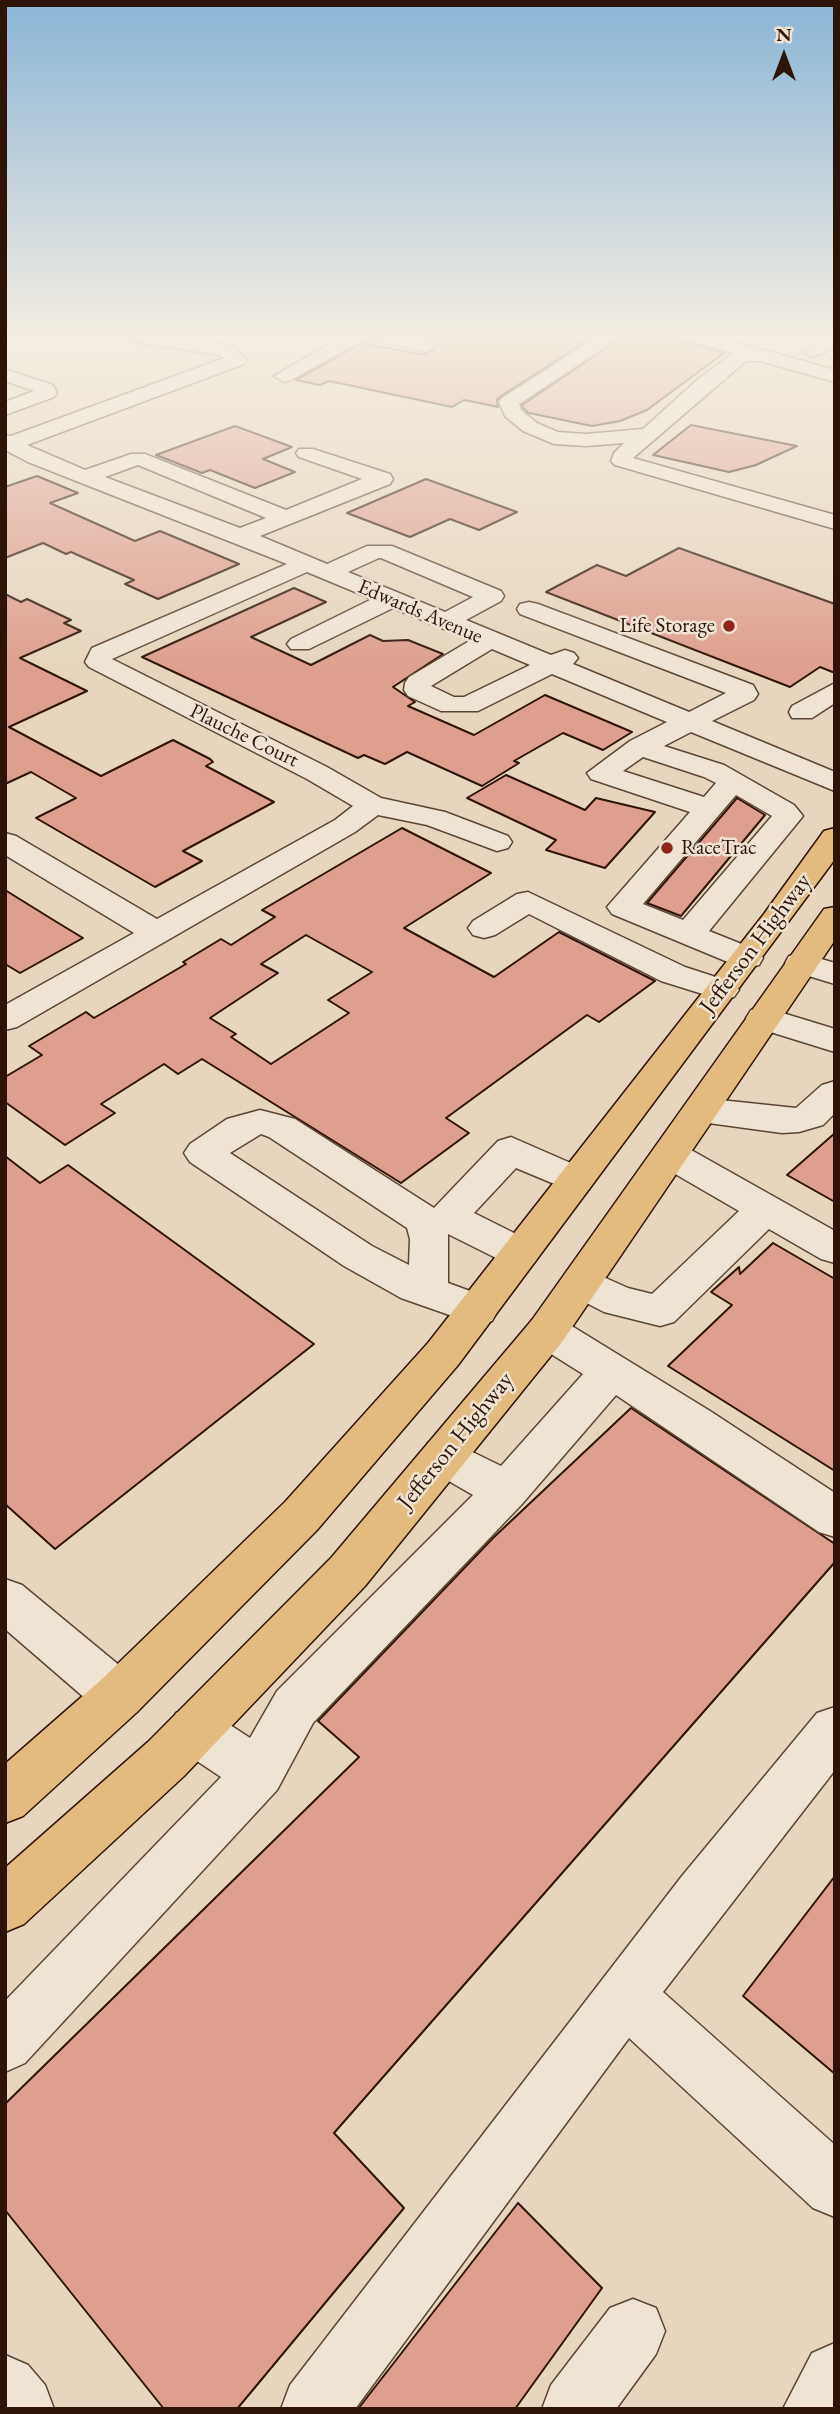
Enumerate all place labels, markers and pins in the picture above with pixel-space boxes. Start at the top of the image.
place label: Life Storage [620,613,715,639]
marker: Life Storage [721,618,737,634]
place label: RaceTrac [681,835,757,861]
marker: RaceTrac [659,840,675,856]

